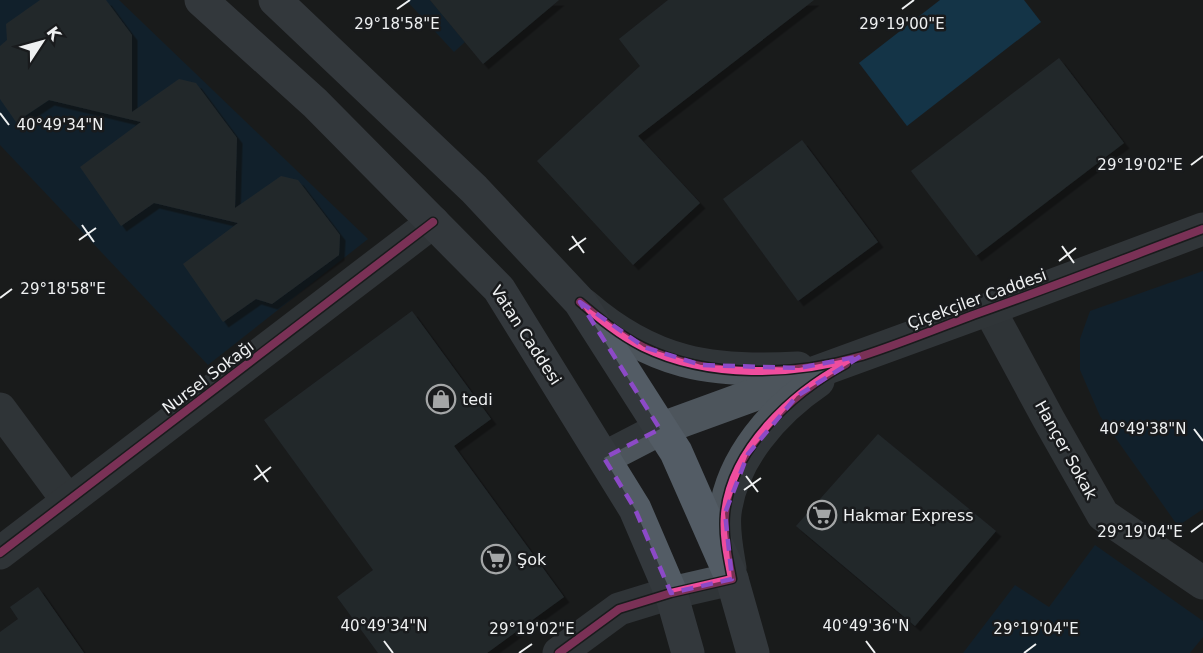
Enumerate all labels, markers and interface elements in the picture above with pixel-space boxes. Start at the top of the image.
north arrow [12,12,72,72]
text: 29°18'58"E [354,15,440,33]
text: 29°19'00"E [859,15,945,33]
text: K [42,23,65,45]
text: 40°49'34"N [16,116,104,134]
text: 29°19'02"E [1097,156,1183,174]
street label: Çiçekçiler Caddesi [905,265,1049,333]
text: 29°18'58"E [20,280,106,298]
street label: Vatan Caddesi [487,282,565,388]
street label: Nursel Sokağı [158,336,258,418]
shop icon: tedi [425,383,457,415]
place label: tedi [462,390,493,409]
street label: Hançer Sokak [1031,397,1101,503]
text: 40°49'38"N [1099,420,1187,438]
supermarket icon: Hakmar Express [806,499,838,531]
place label: Hakmar Express [843,506,974,525]
text: 29°19'04"E [1097,523,1183,541]
supermarket icon: Şok [480,543,512,575]
place label: Şok [517,550,547,569]
text: 40°49'34"N [340,617,428,635]
text: 40°49'36"N [822,617,910,635]
text: 29°19'02"E [489,620,575,638]
text: 29°19'04"E [993,620,1079,638]

